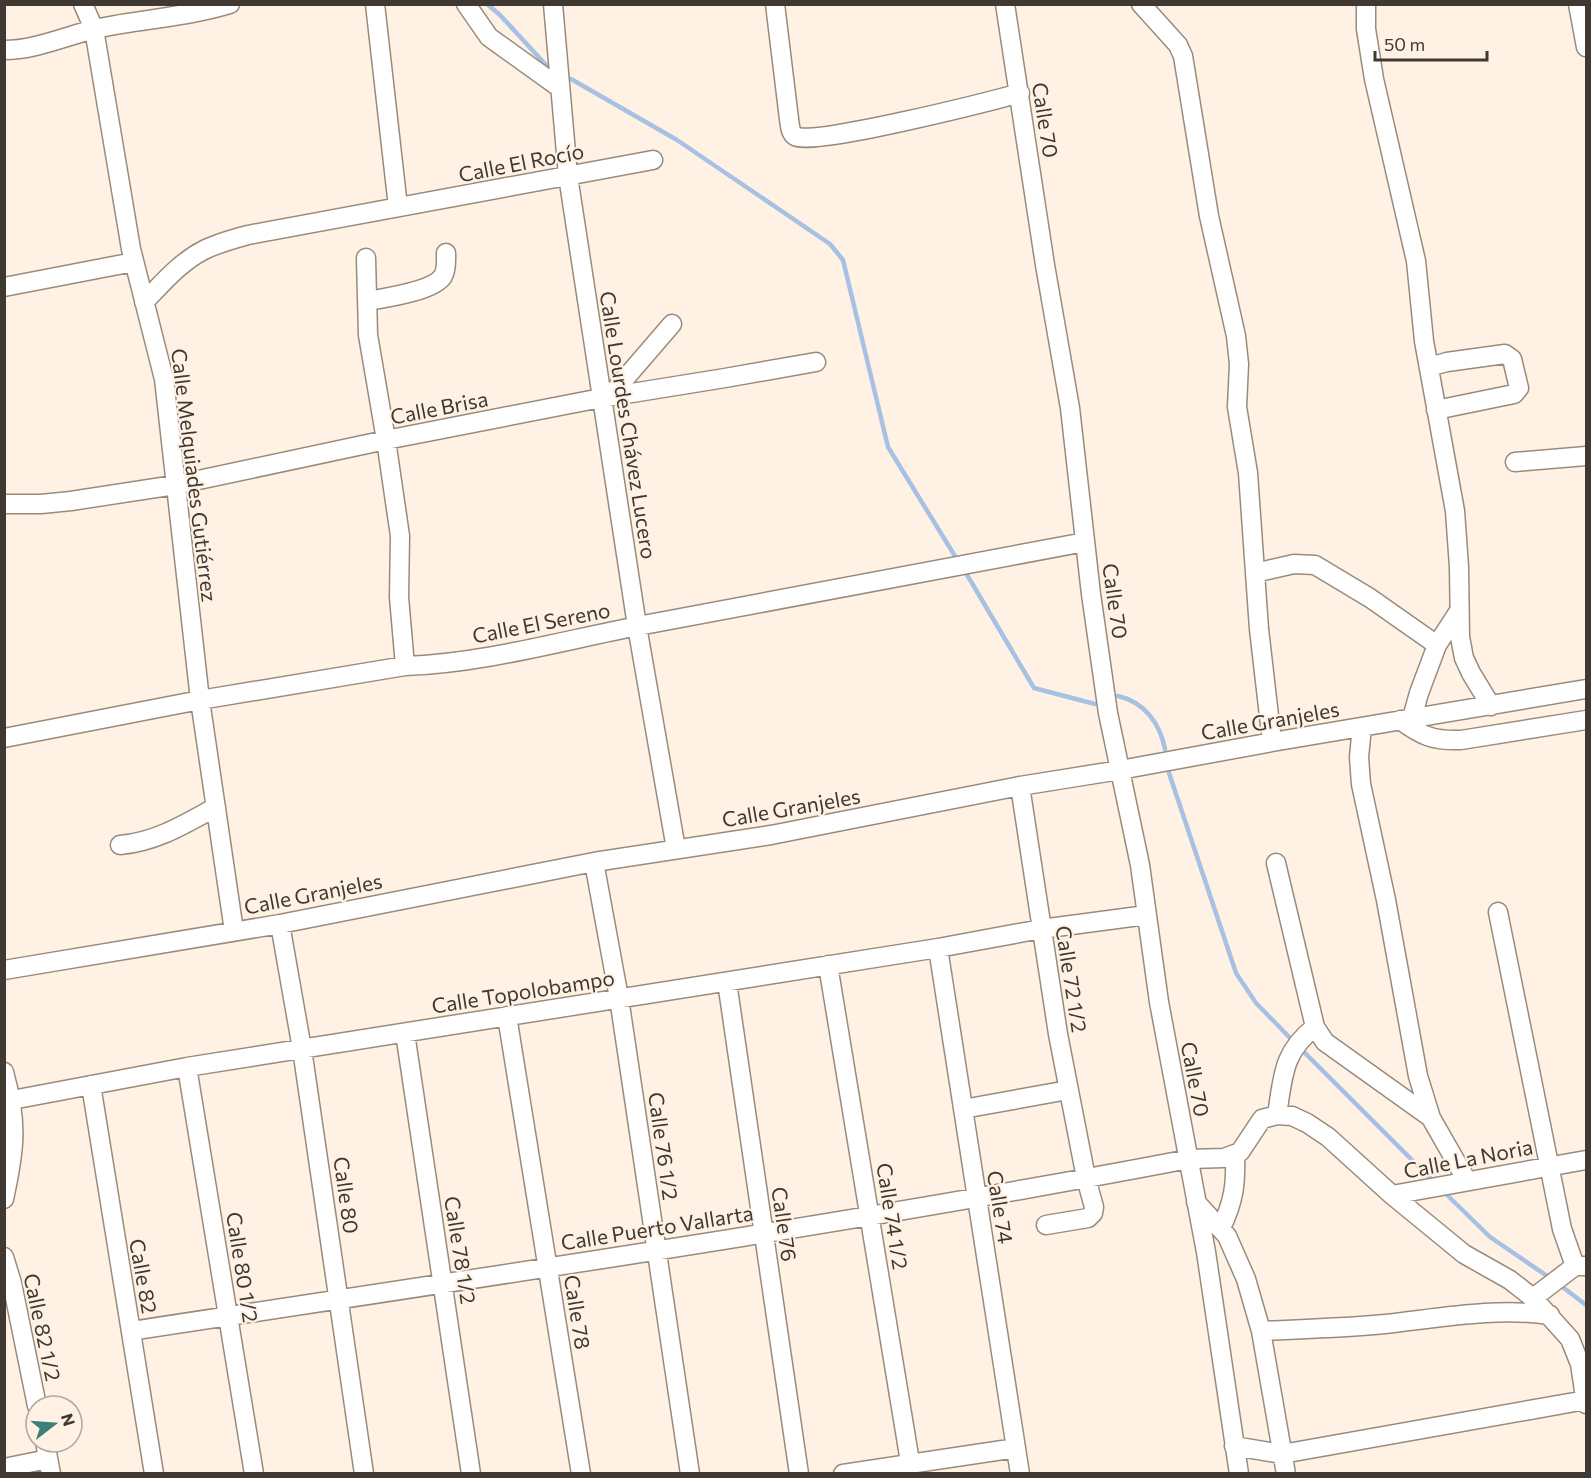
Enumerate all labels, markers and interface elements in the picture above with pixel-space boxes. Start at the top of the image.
scale bar [1375,24,1488,62]
text: 50 m [1384,33,1425,55]
street label: Calle 70 [1028,81,1064,159]
street label: Calle El Rocío [456,138,586,186]
street label: Calle Lourdes Chávez Lucero [595,289,663,561]
street label: Calle Melquiades Gutiérrez [167,347,223,603]
street label: Calle Brisa [388,385,490,429]
street label: Calle 70 [1098,562,1134,640]
street label: Calle El Sereno [470,596,612,648]
street label: Calle Granjeles [1199,696,1341,744]
street label: Calle Granjeles [720,783,862,831]
street label: Calle Granjeles [242,867,384,919]
street label: Calle 72 1/2 [1051,924,1093,1034]
street label: Calle Topolobampo [430,964,616,1018]
street label: Calle 70 [1176,1039,1216,1119]
street label: Calle 76 1/2 [644,1090,684,1202]
street label: Calle La Noria [1401,1133,1535,1183]
street label: Calle 80 [329,1155,365,1235]
street label: Calle 74 1/2 [872,1161,914,1271]
street label: Calle 74 [983,1169,1019,1246]
street label: Calle 76 [767,1185,803,1263]
street label: Calle 78 1/2 [440,1194,482,1306]
street label: Calle Puerto Vallarta [559,1199,755,1255]
street label: Calle 80 1/2 [222,1210,264,1324]
street label: Calle 82 [125,1237,163,1315]
street label: Calle 82 1/2 [19,1271,67,1383]
street label: Calle 78 [560,1273,596,1351]
north arrow [24,1394,84,1454]
text: N [58,1411,80,1428]

